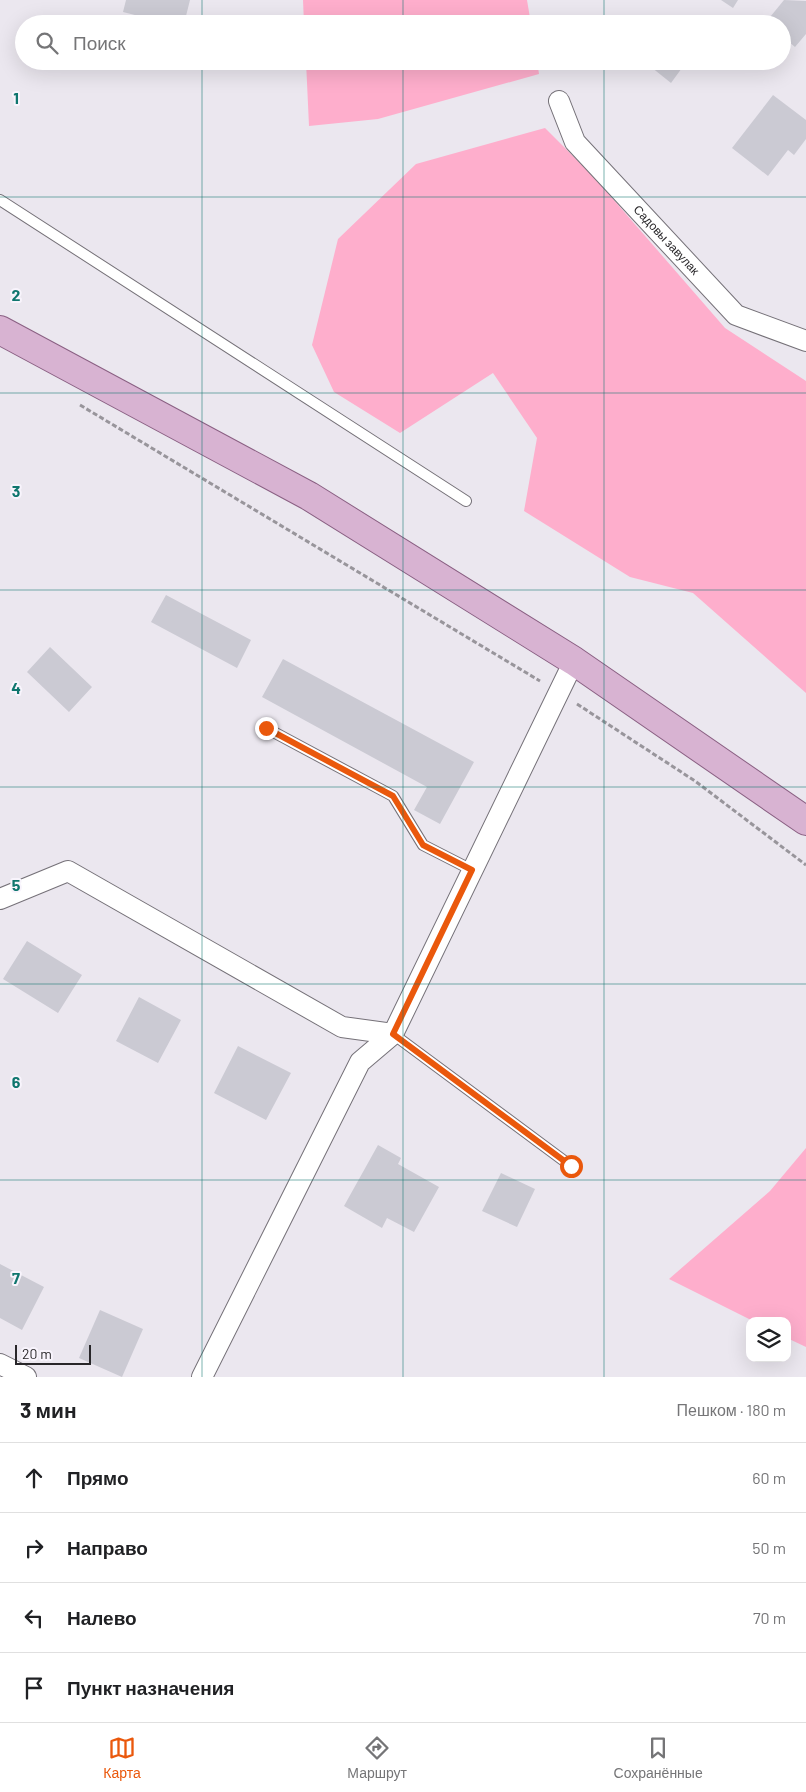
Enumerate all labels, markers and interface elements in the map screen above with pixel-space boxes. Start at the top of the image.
search box [15,15,791,70]
icon: search [33,29,61,57]
text: Поиск [73,31,126,54]
text: 1 [13,88,19,107]
street label: Садовы завулак [631,202,703,278]
text: 2 [12,285,21,304]
text: 3 [12,481,20,500]
text: 4 [11,678,21,697]
route end [255,717,278,740]
text: 5 [12,875,21,894]
text: 6 [12,1072,21,1091]
route start [560,1155,583,1178]
text: 7 [12,1268,20,1287]
map controls [746,1317,791,1362]
button: layers [746,1317,791,1362]
scale bar [15,1342,91,1365]
text: 20 m [22,1345,52,1362]
text: 3 мин [20,1397,77,1422]
text: Пешком · 180 m [677,1400,786,1419]
icon: ahead [20,1464,48,1492]
text: Прямо [67,1466,129,1489]
text: 60 m [752,1468,786,1487]
icon: right [20,1534,48,1562]
text: Направо [67,1536,148,1559]
text: 50 m [752,1538,786,1557]
icon: left [20,1604,48,1632]
text: Налево [67,1606,137,1629]
text: 70 m [753,1608,786,1627]
icon: arrive [20,1674,48,1702]
text: Пункт назначения [67,1676,234,1699]
tab: Карта [103,1734,141,1781]
tab: Маршрут [347,1734,407,1781]
tab: Сохранённые [614,1734,703,1781]

